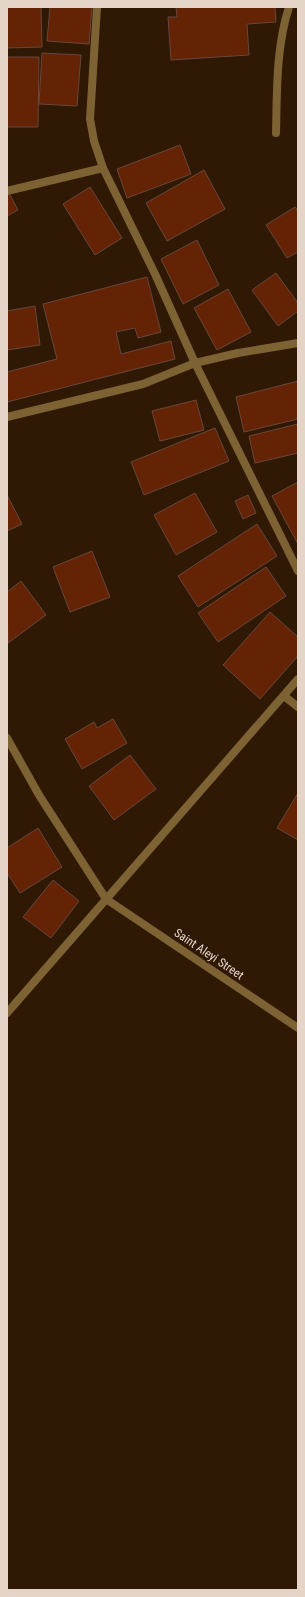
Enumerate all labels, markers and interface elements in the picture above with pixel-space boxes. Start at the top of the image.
street label: Saint Aleyi Street [172,926,247,983]

